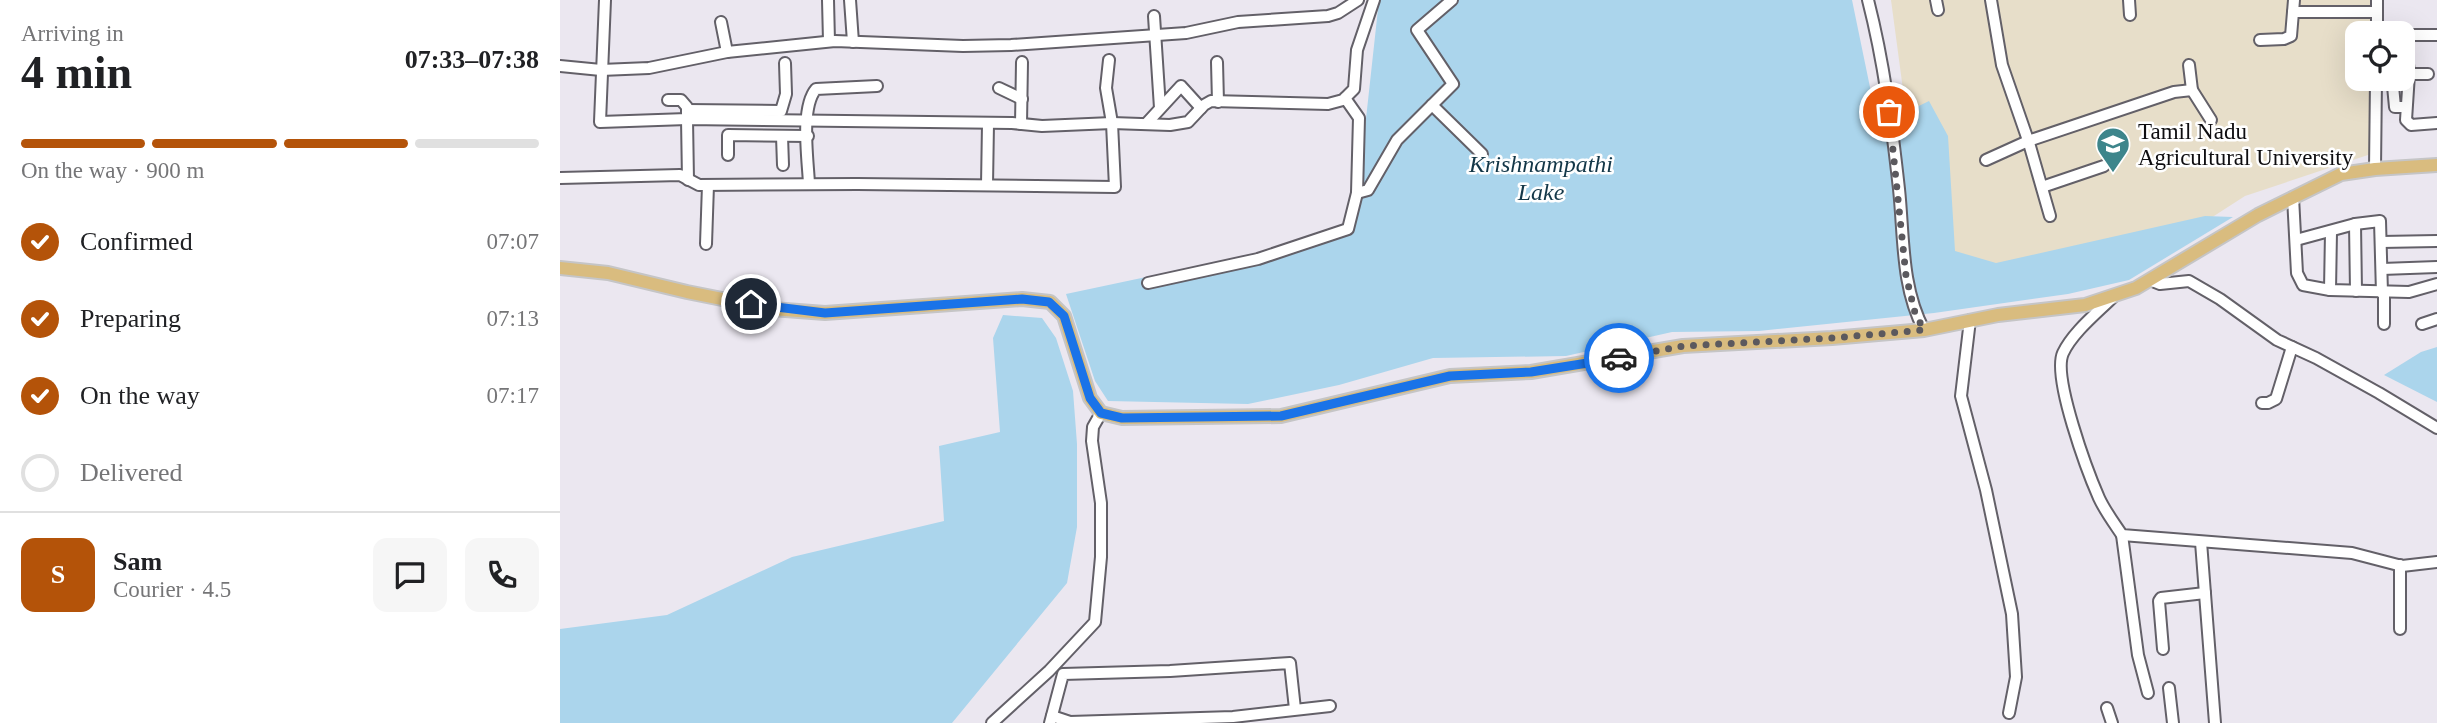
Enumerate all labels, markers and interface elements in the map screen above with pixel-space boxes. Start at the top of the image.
text: Arriving in [21,21,124,46]
map controls [2345,21,2415,91]
button: locate [2345,21,2415,91]
text: 07:33–07:38 [405,45,539,74]
text: 4 min [21,47,132,98]
pin [1859,82,1919,142]
icon: bag [1870,93,1908,131]
place label: Tamil Nadu Agricultural University [2138,119,2354,170]
school or university icon: Tamil Nadu Agricultural University [2094,125,2132,174]
water label: Krishnampathi Lake [1468,151,1613,205]
text: On the way · 900 m [21,158,204,183]
icon: check [21,223,59,261]
text: Confirmed [80,227,193,256]
text: 07:07 [487,229,539,254]
pin [721,274,781,334]
icon: home [732,285,770,323]
icon: check [21,300,59,338]
text: Preparing [80,304,181,333]
text: 07:13 [487,306,539,331]
courier [1584,323,1654,393]
icon: car [1600,339,1638,377]
icon: check [21,377,59,415]
text: On the way [80,381,200,410]
text: 07:17 [487,383,539,408]
text: Delivered [80,458,183,487]
button: chat [373,538,447,612]
button: phone [465,538,539,612]
text: Sam [113,547,162,576]
text: S [51,560,65,589]
text: Courier · 4.5 [113,577,231,602]

